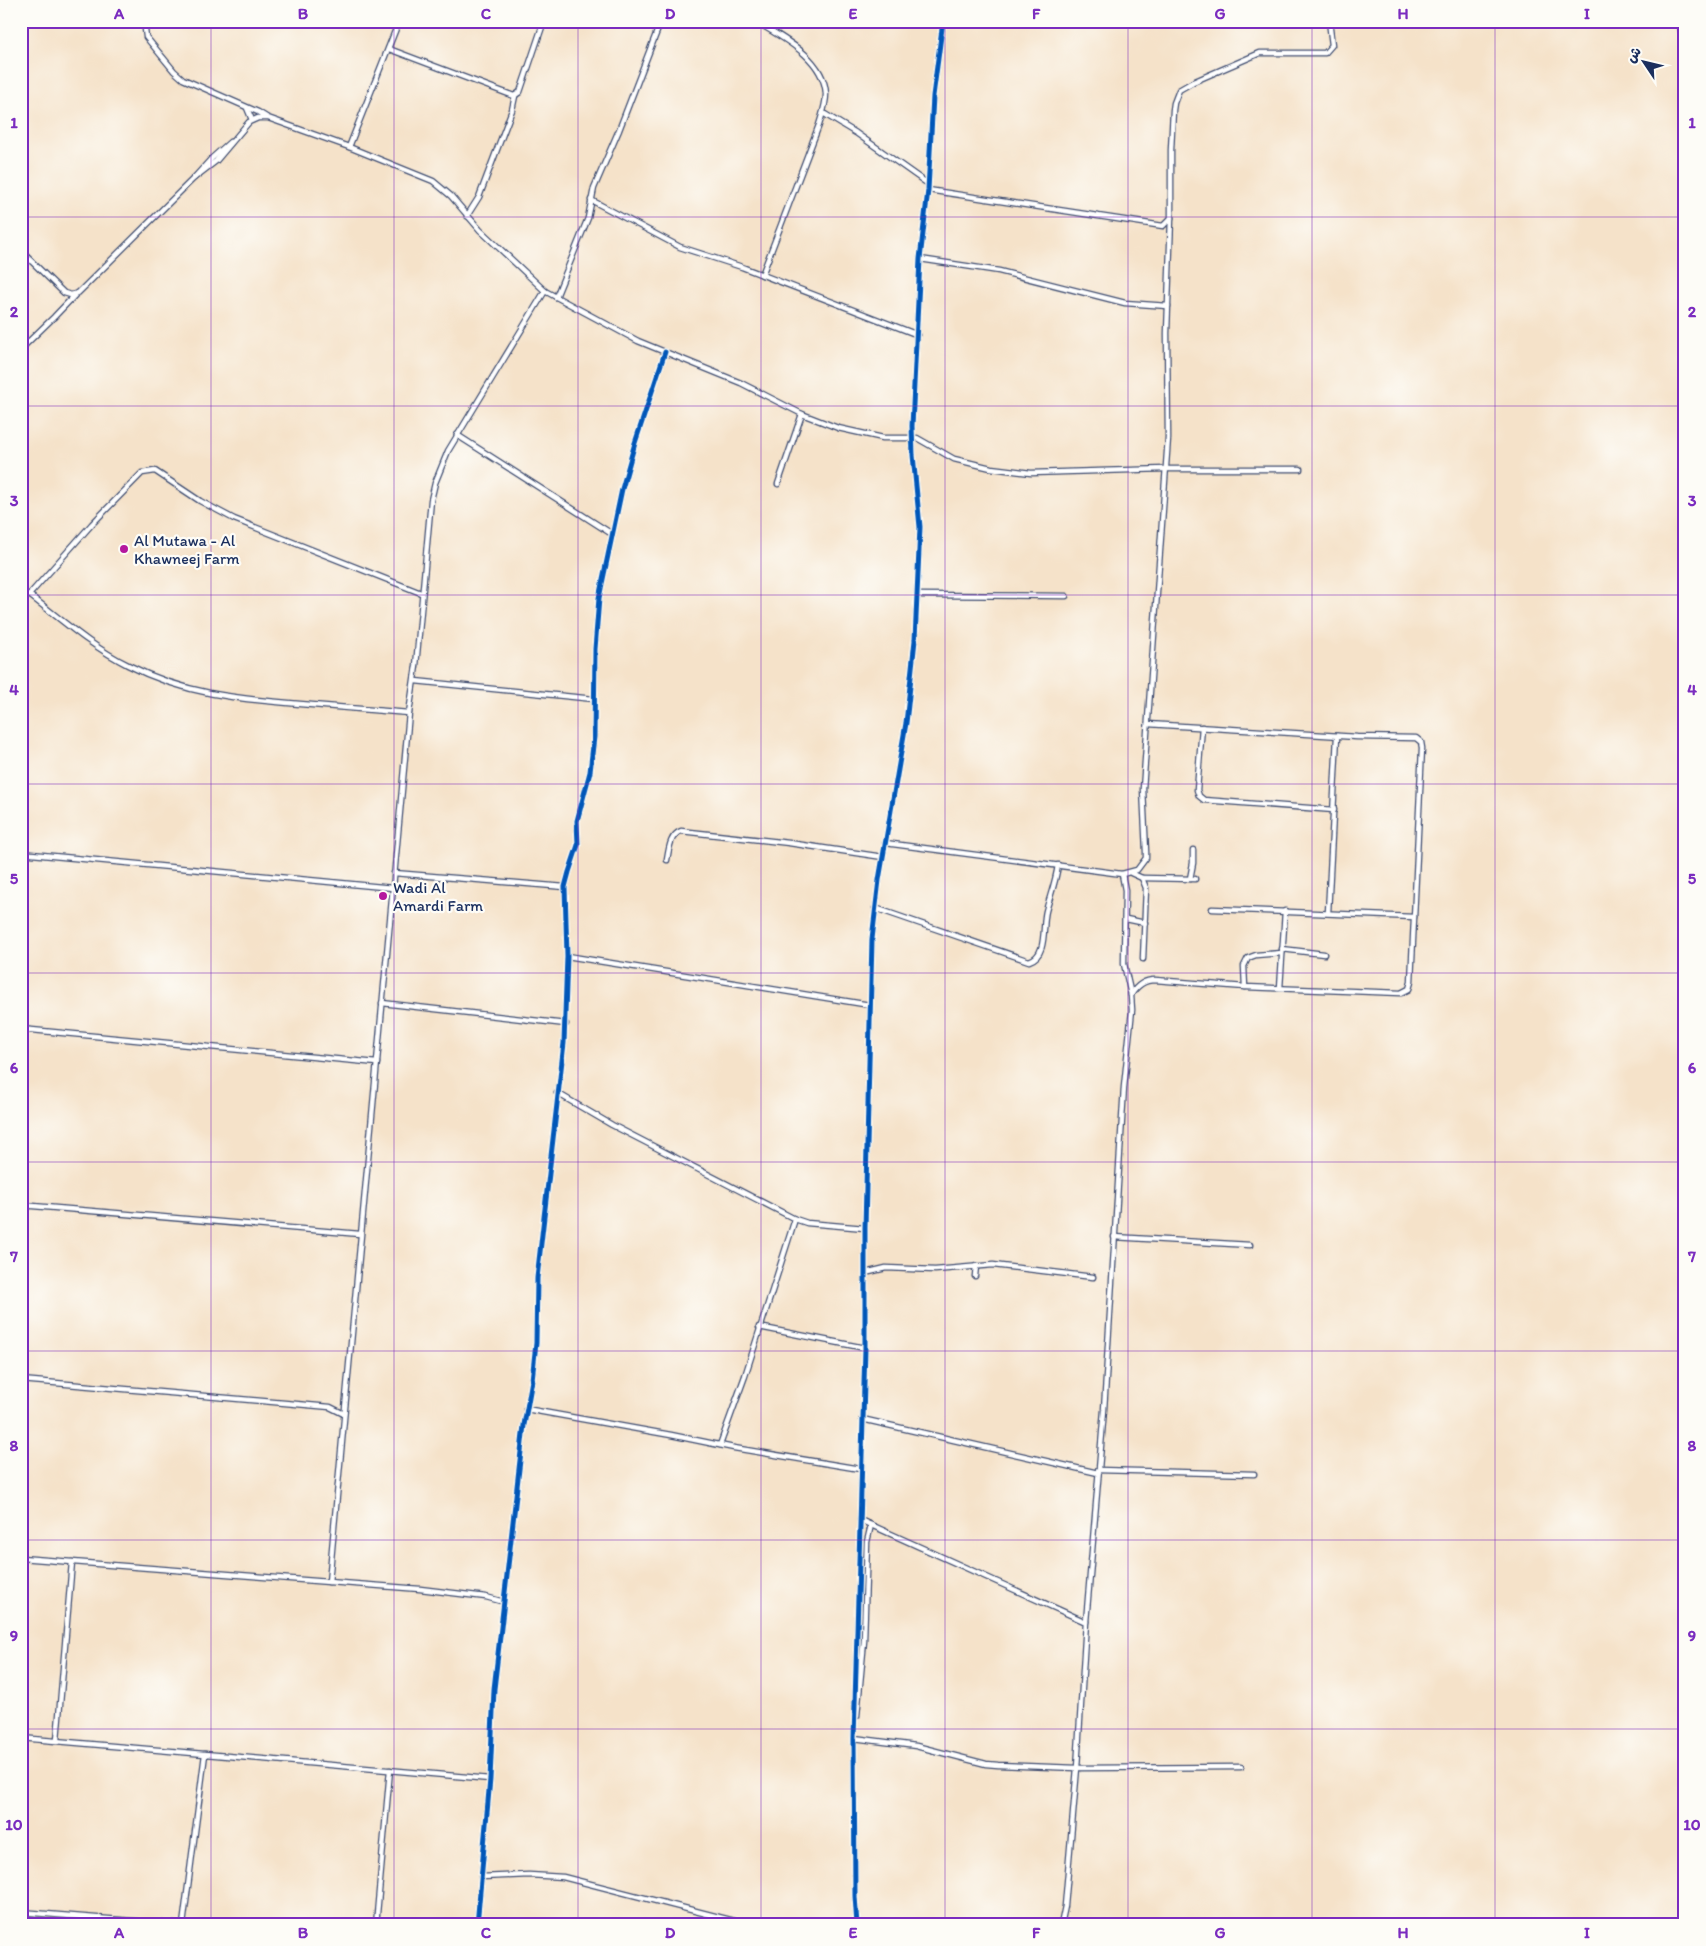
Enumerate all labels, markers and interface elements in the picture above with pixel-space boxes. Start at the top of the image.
text: A [113,4,125,23]
text: B [298,4,309,23]
text: C [481,4,492,23]
text: D [665,4,676,23]
text: E [849,4,858,23]
text: F [1032,4,1041,23]
text: G [1214,4,1226,23]
text: H [1397,4,1409,23]
text: I [1584,4,1590,23]
north arrow [1618,38,1668,88]
text: ش [1622,44,1645,66]
text: 1 [10,113,18,132]
text: 1 [1688,113,1696,132]
text: 2 [10,302,19,321]
text: 2 [1688,302,1697,321]
text: 3 [10,491,19,510]
text: 3 [1688,491,1697,510]
place label: Al Mutawa - Al Khawneej Farm [134,531,240,568]
marker: Al Mutawa - Al Khawneej Farm [118,543,130,555]
text: 4 [9,680,19,699]
text: 4 [1687,680,1697,699]
text: 5 [10,869,19,888]
text: 5 [1688,869,1697,888]
place label: Wadi Al Amardi Farm [393,878,483,915]
marker: Wadi Al Amardi Farm [377,890,389,902]
text: 6 [10,1058,19,1077]
text: 6 [1688,1058,1697,1077]
text: 7 [9,1247,18,1266]
text: 7 [1687,1247,1696,1266]
text: 8 [10,1436,19,1455]
text: 8 [1688,1436,1697,1455]
text: 9 [10,1626,18,1645]
text: 9 [1688,1626,1696,1645]
text: 10 [5,1815,23,1834]
text: 10 [1683,1815,1701,1834]
text: A [113,1923,125,1942]
text: B [298,1923,309,1942]
text: C [481,1923,492,1942]
text: D [665,1923,676,1942]
text: E [849,1923,858,1942]
text: F [1032,1923,1041,1942]
text: G [1214,1923,1226,1942]
text: H [1397,1923,1409,1942]
text: I [1584,1923,1590,1942]

